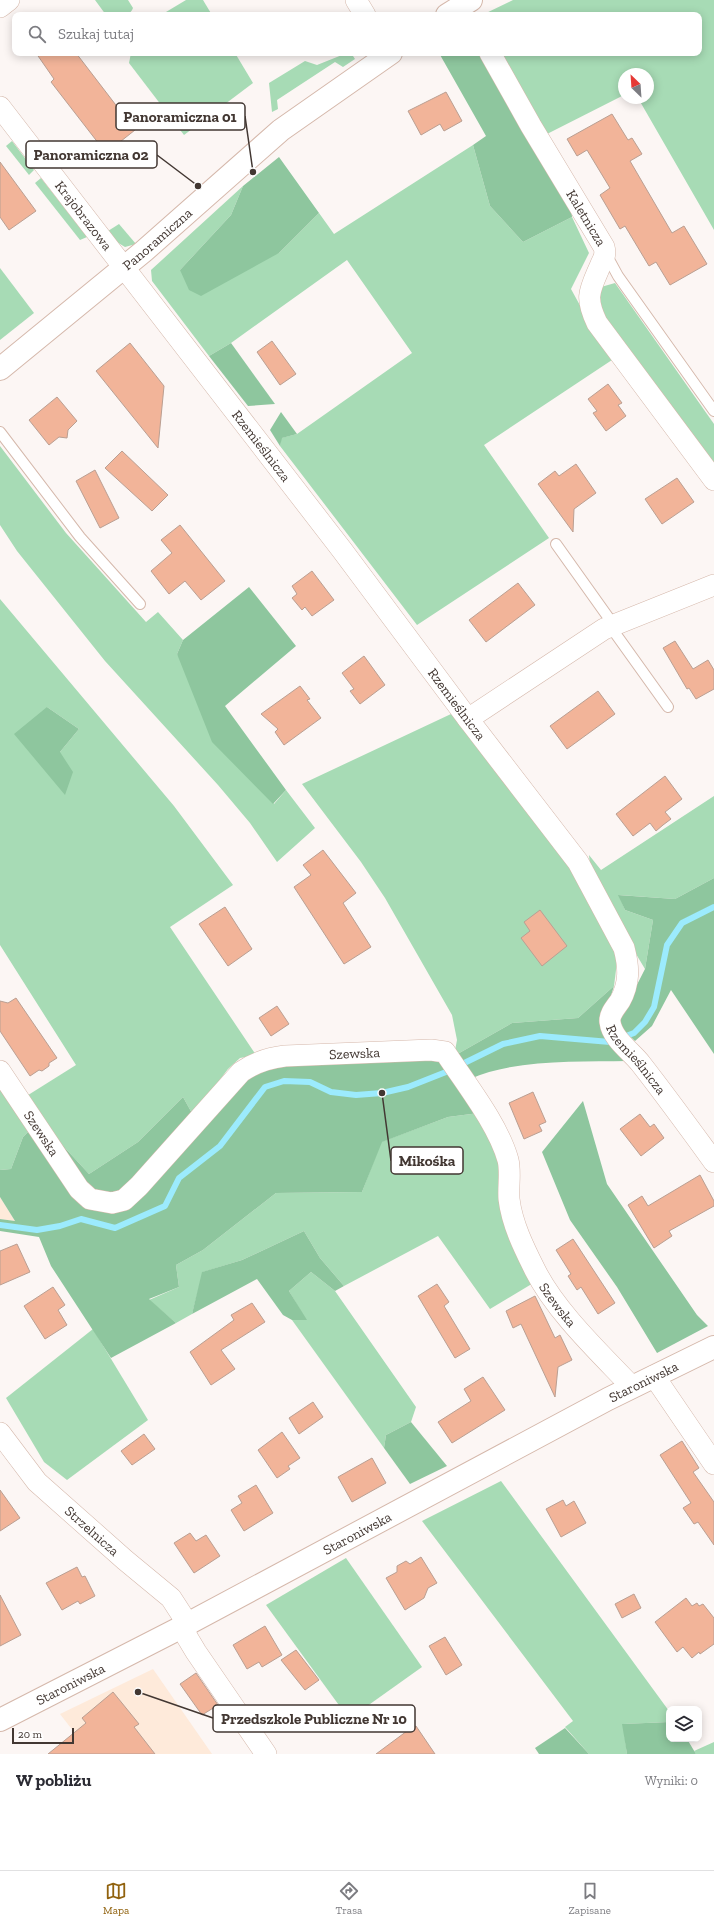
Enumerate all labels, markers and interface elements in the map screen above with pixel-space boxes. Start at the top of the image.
search box [12,12,702,56]
icon: search [26,23,48,45]
text: Szukaj tutaj [58,25,134,43]
north arrow [618,68,654,104]
callout: Panoramiczna 01 [116,103,245,130]
text: Panoramiczna 01 [123,108,237,126]
callout: Panoramiczna 02 [26,141,157,168]
text: Panoramiczna 02 [33,146,149,164]
street label: Krajobrazowa [51,177,116,254]
street label: Kaletnicza [562,187,610,250]
street label: Panoramiczna [119,204,196,274]
street label: Rzemieślnicza [228,407,294,485]
street label: Rzemieślnicza [424,665,489,744]
street label: Rzemieślnicza [602,1022,669,1098]
street label: Szewska [329,1044,381,1063]
street label: Szewska [20,1108,63,1160]
callout: Mikośka [391,1147,463,1174]
text: Mikośka [399,1152,456,1170]
street label: Szewska [535,1280,580,1331]
street label: Staroniwska [606,1358,681,1406]
street label: Strzelnicza [61,1503,123,1560]
street label: Staroniwska [320,1508,395,1559]
street label: Staroniwska [33,1660,108,1709]
callout: Przedszkole Publiczne Nr 10 [213,1705,415,1732]
map controls [666,1706,702,1742]
button: layers [666,1706,702,1742]
text: Przedszkole Publiczne Nr 10 [221,1710,407,1728]
scale bar [12,1726,74,1745]
text: 20 m [18,1728,42,1741]
text: W pobliżu [16,1770,91,1790]
text: Wyniki: 0 [645,1773,698,1788]
tab: Mapa [103,1880,129,1917]
tab: Trasa [336,1880,362,1917]
tab: Zapisane [568,1880,611,1917]

